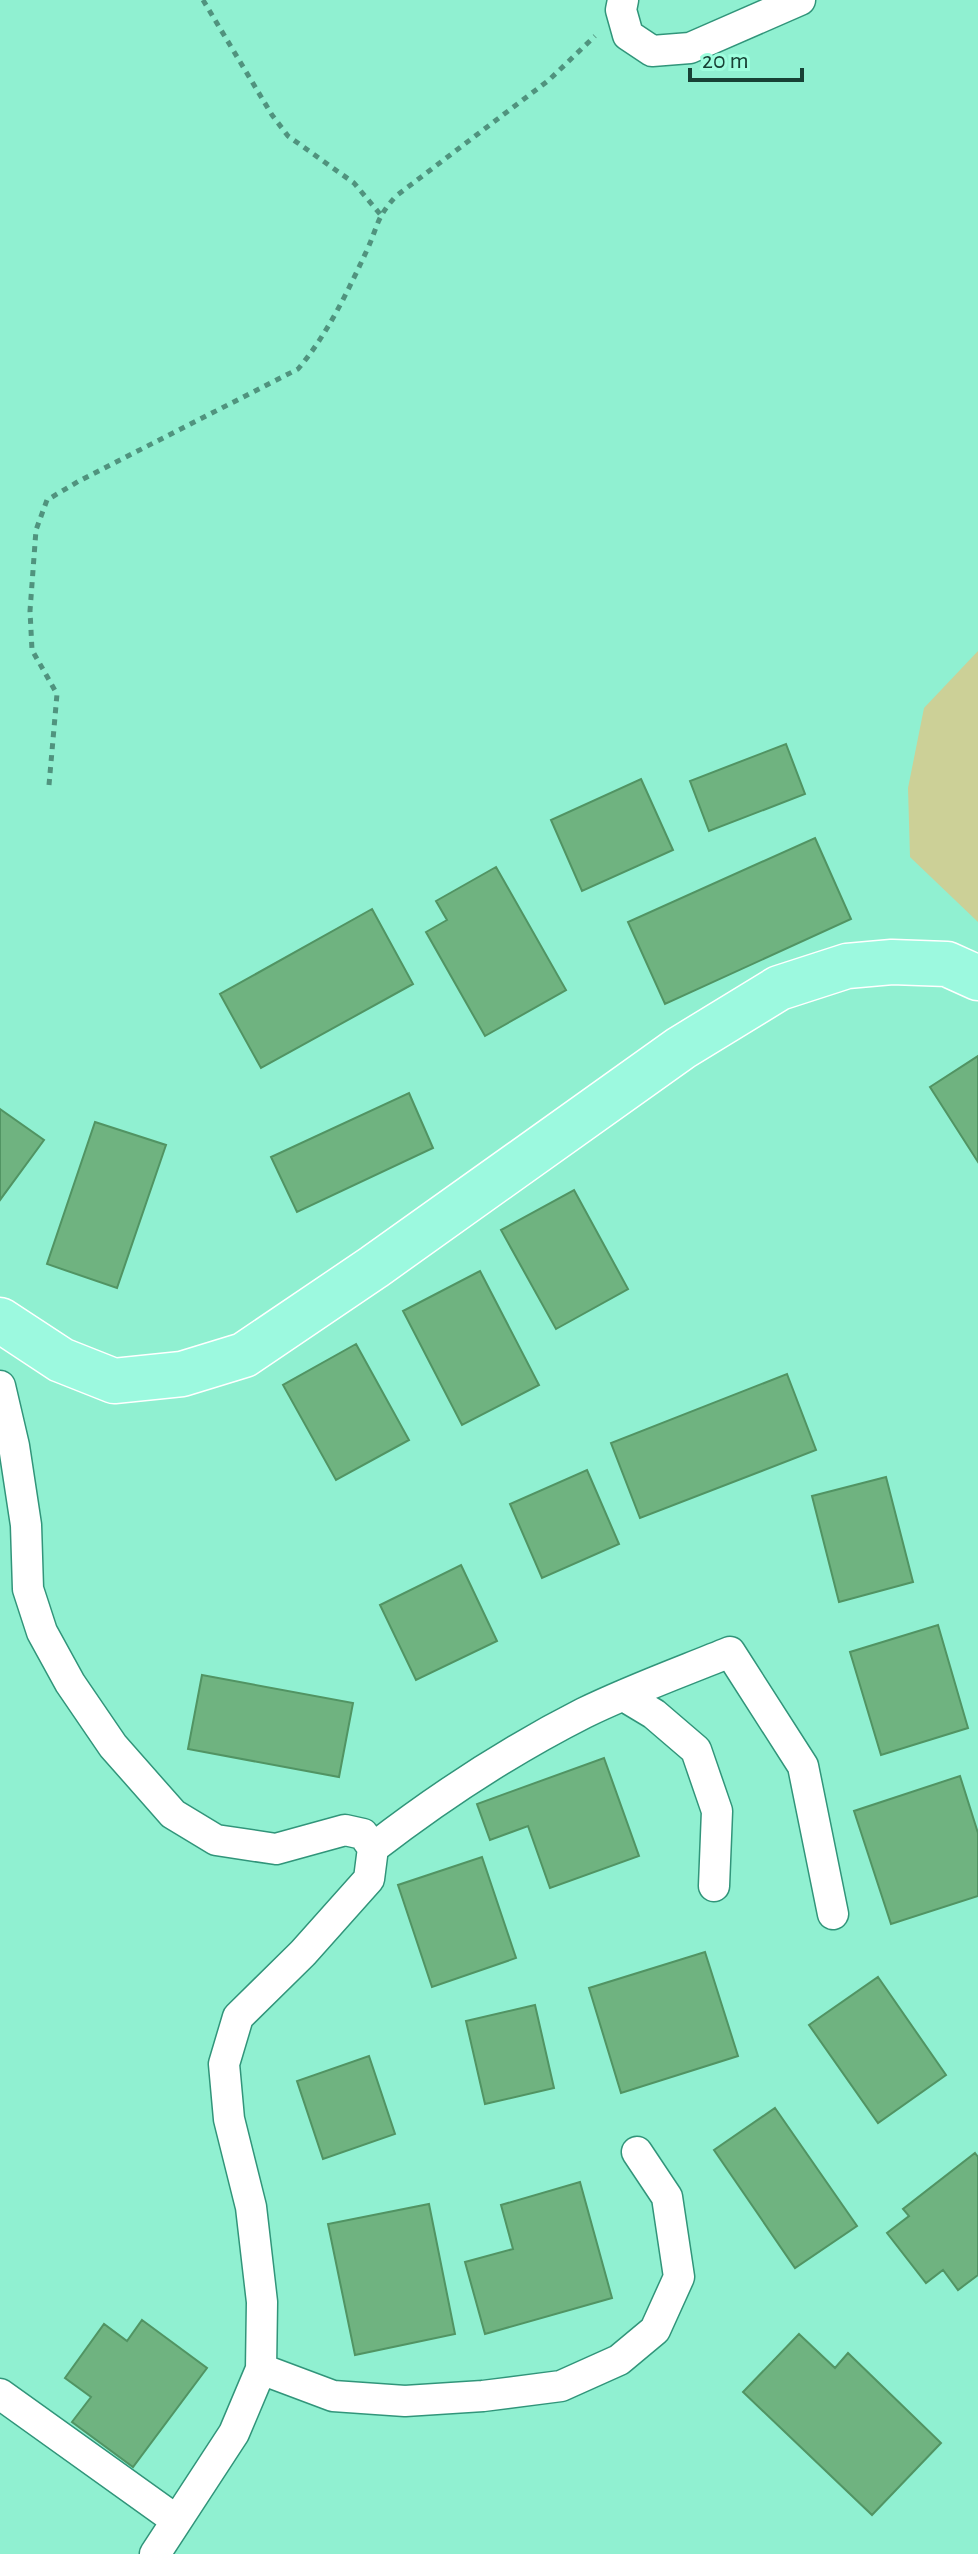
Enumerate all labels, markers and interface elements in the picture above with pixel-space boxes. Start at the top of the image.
scale bar [690,32,802,82]
text: 20 m [702,49,749,73]

